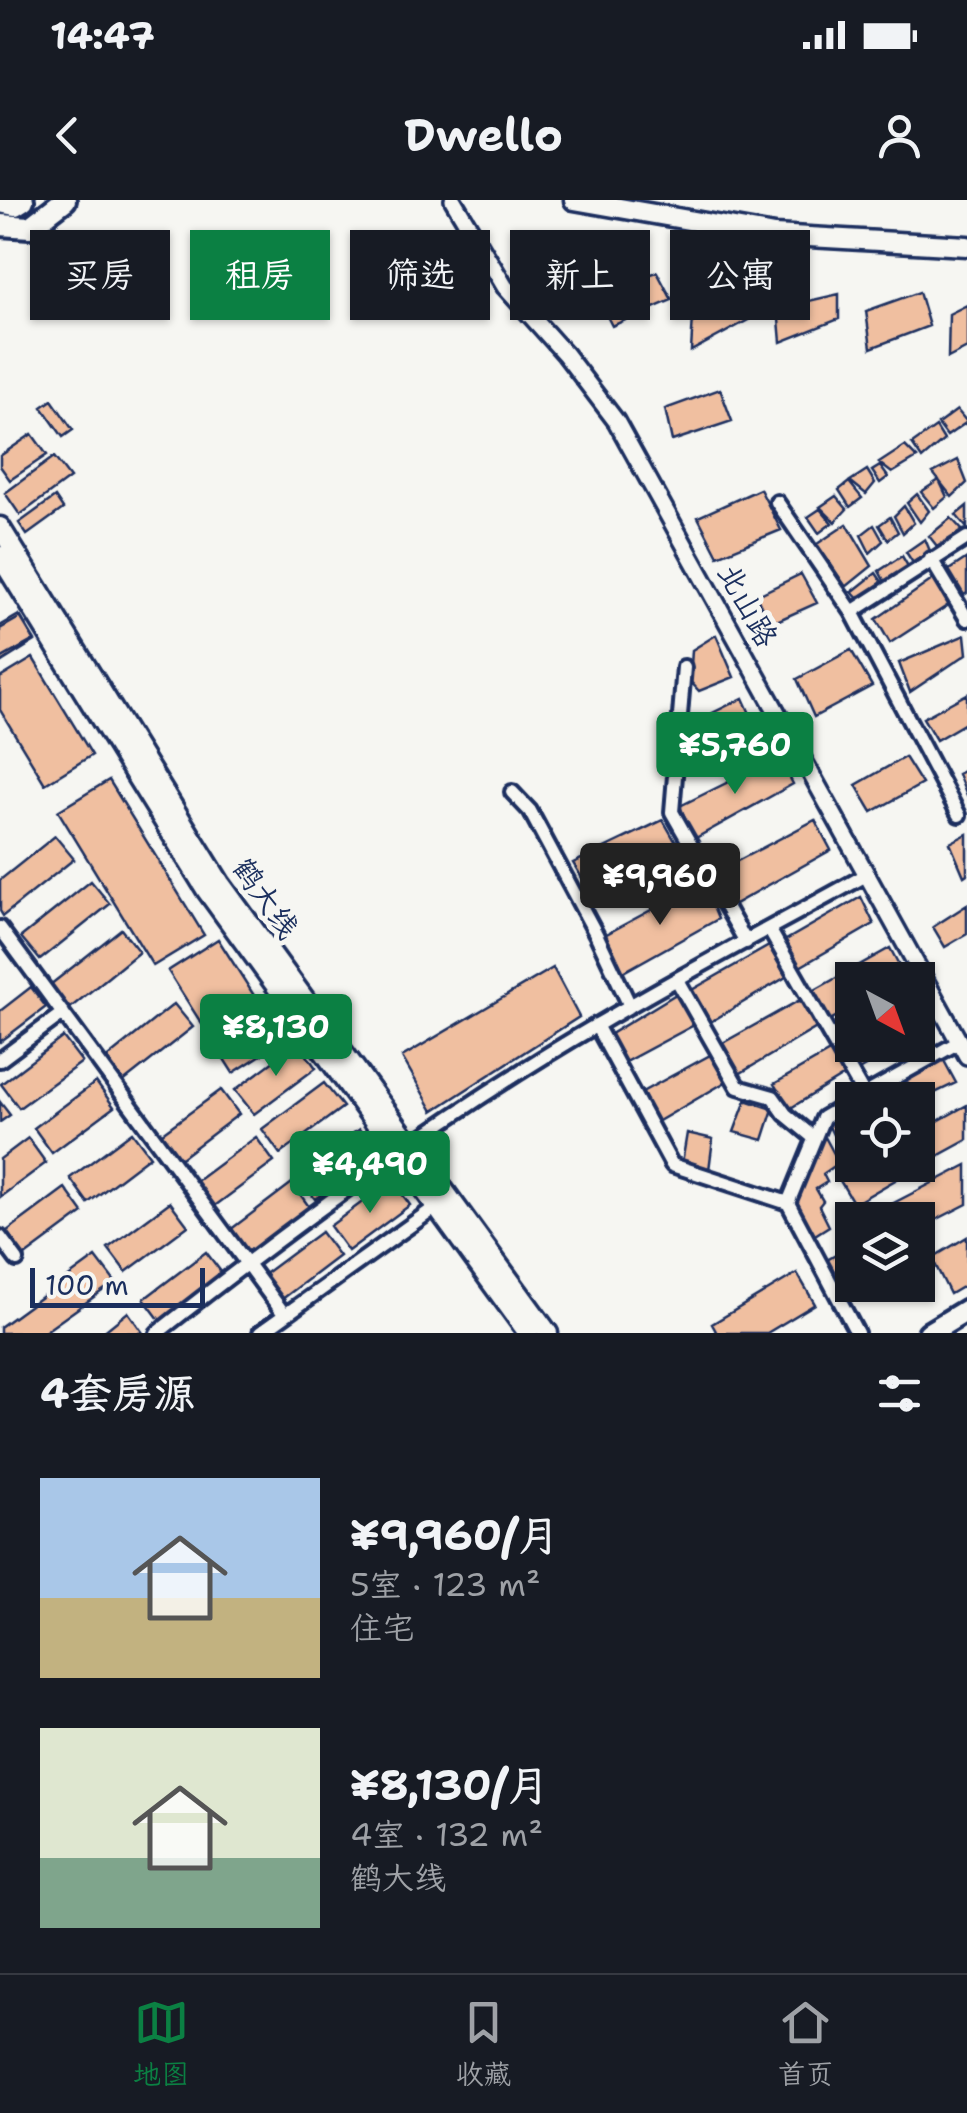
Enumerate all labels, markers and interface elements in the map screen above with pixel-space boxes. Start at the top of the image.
text: 14:47 [50,10,155,61]
text: Dwello [404,105,563,165]
icon: back [40,108,95,163]
icon: person [872,108,927,163]
chip: 买房 [30,230,170,320]
chip: 租房 [190,230,330,320]
chip: 筛选 [350,230,490,320]
chip: 新上 [510,230,650,320]
chip: 公寓 [670,230,810,320]
street label: 北山路 [708,556,788,654]
pin: ¥5,760 [654,712,816,797]
text: ¥5,760 [678,723,792,766]
pin: ¥9,960 [579,843,741,928]
street label: 鹤大线 [223,849,309,947]
text: ¥9,960 [602,854,718,897]
north arrow [835,962,935,1062]
map controls [835,962,935,1302]
pin: ¥8,130 [195,994,357,1079]
text: ¥8,130 [222,1005,330,1048]
button: locate [835,1082,935,1182]
pin: ¥4,490 [289,1131,451,1216]
text: ¥4,490 [312,1142,428,1185]
button: layers [835,1202,935,1302]
scale bar [30,1263,205,1308]
text: 100 m [45,1266,129,1304]
text: 4套房源 [40,1365,195,1421]
icon: filters [872,1366,927,1421]
text: ¥9,960/月 [350,1507,560,1563]
icon: home [120,1518,240,1638]
text: 5室 · 123 m² [350,1563,541,1606]
text: 住宅 [350,1606,414,1649]
text: ¥8,130/月 [350,1757,549,1813]
icon: home [120,1768,240,1888]
text: 4室 · 132 m² [350,1813,543,1856]
text: 鹤大线 [350,1856,446,1899]
tab: 地图 [133,1995,189,2093]
tab: 收藏 [455,1995,512,2093]
tab: 首页 [778,1995,834,2093]

